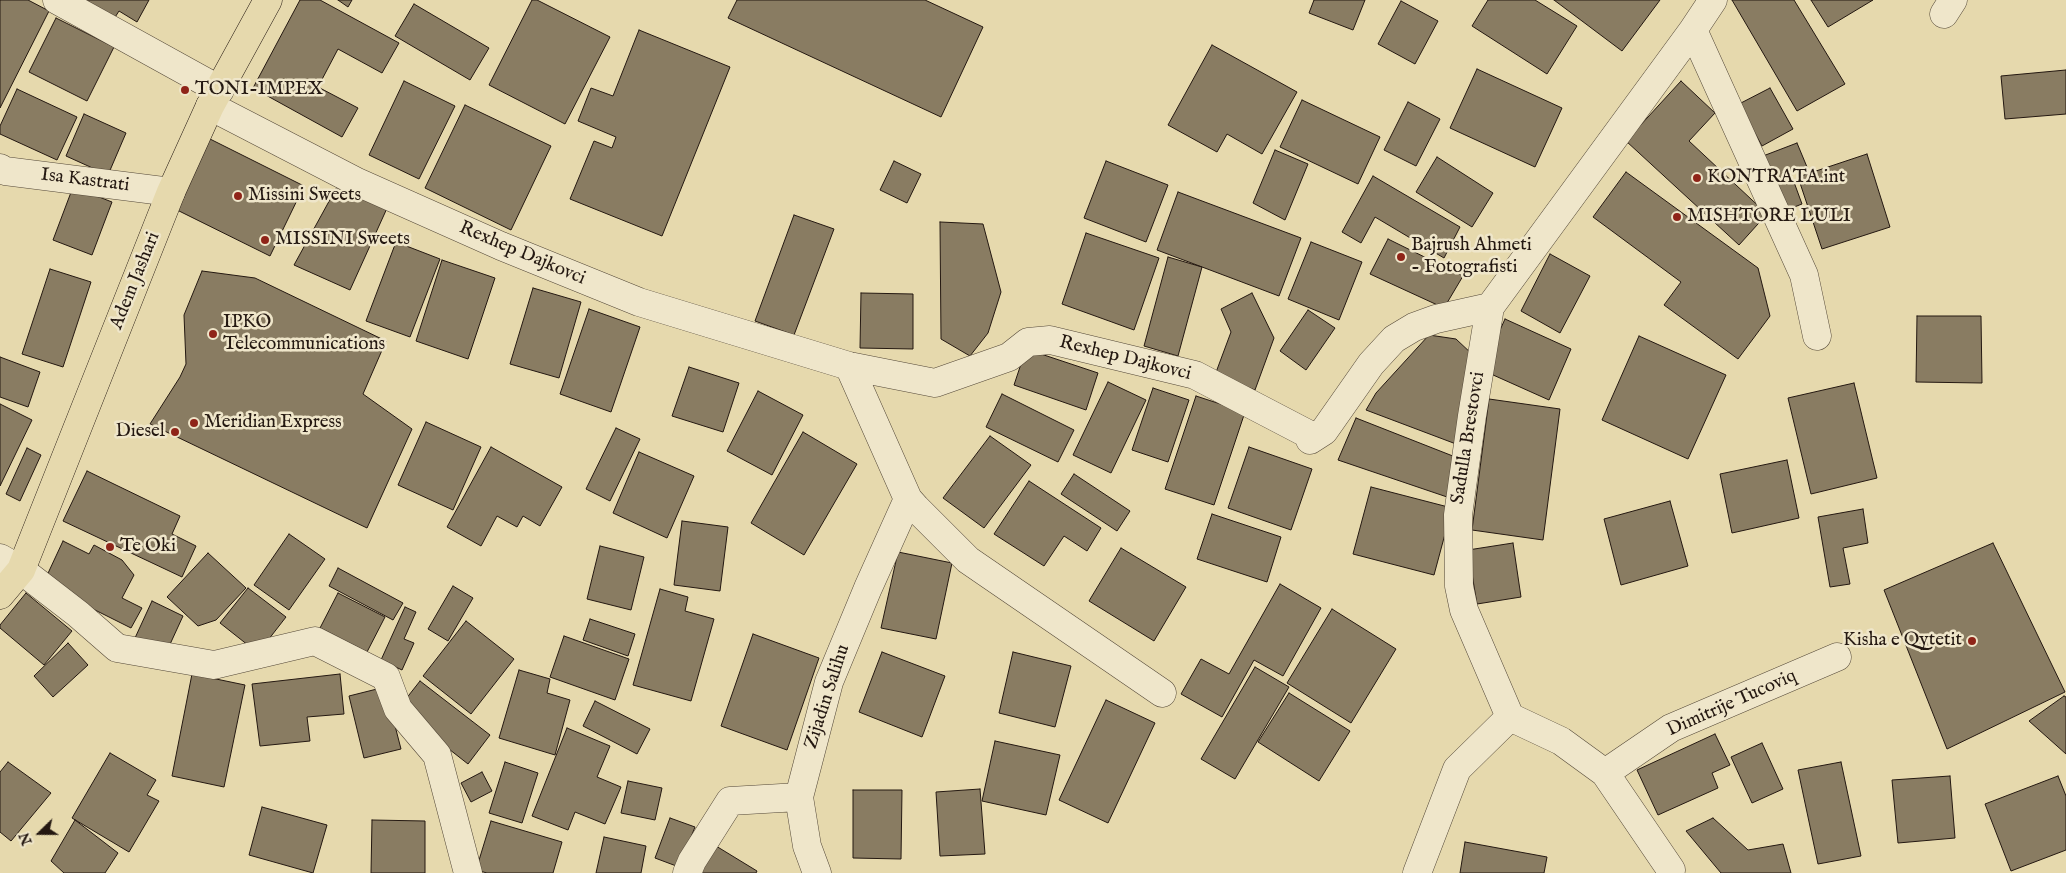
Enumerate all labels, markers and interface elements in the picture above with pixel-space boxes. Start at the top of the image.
place label: TONI-IMPEX [195,79,323,101]
marker: TONI-IMPEX [179,84,191,96]
street label: Isa Kastrati [39,164,131,198]
place label: KONTRATA.int [1707,167,1845,189]
marker: KONTRATA.int [1691,172,1703,184]
place label: Missini Sweets [248,185,361,207]
marker: Missini Sweets [232,190,244,202]
place label: MISHTORE LULI [1687,206,1851,228]
marker: MISHTORE LULI [1671,211,1683,223]
street label: Rexhep Dajkovci [455,217,589,291]
street label: Adem Jashari [106,229,166,333]
place label: MISSINI Sweets [275,229,410,251]
marker: MISSINI Sweets [259,234,271,246]
place label: Bajrush Ahmeti - Fotografisti [1411,235,1532,279]
marker: Bajrush Ahmeti - Fotografisti [1395,251,1407,263]
place label: IPKO Telecommunications [223,312,385,356]
marker: IPKO Telecommunications [207,328,219,340]
street label: Rexhep Dajkovci [1057,332,1193,386]
street label: Sadulla Brestovci [1447,370,1491,506]
place label: Meridian Express [204,412,342,434]
marker: Meridian Express [188,417,200,429]
place label: Diesel [115,421,165,443]
marker: Diesel [169,426,181,438]
place label: Te Oki [120,536,176,558]
marker: Te Oki [104,541,116,553]
place label: Kisha e Qytetit [1843,630,1962,652]
marker: Kisha e Qytetit [1966,635,1978,647]
street label: Zijadin Salihu [800,642,856,752]
street label: Dimitrije Tucoviq [1664,665,1800,743]
north arrow [15,808,65,858]
text: N [15,830,37,848]

